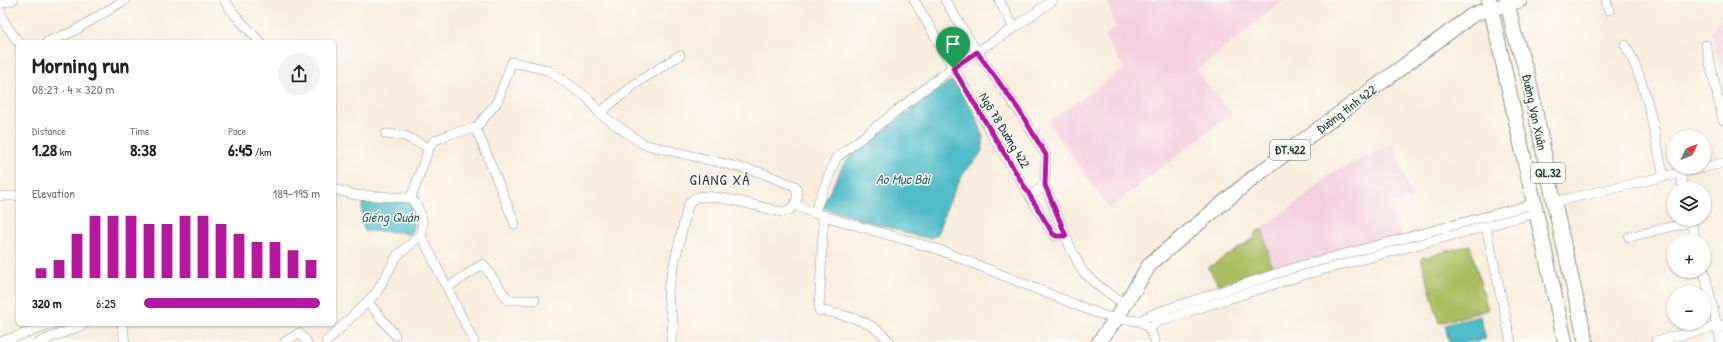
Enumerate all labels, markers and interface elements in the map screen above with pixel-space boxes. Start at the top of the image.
pin [936,27,970,68]
icon: arrive [942,33,964,55]
text: Morning run [32,50,129,80]
button: share [278,53,320,95]
street label: Đường Vạn Xuân [1518,72,1552,152]
text: 08:27 · 4 × 320 m [32,80,114,98]
street label: Đường tỉnh 422 [1312,80,1380,138]
street label: Ngõ 78 Đường 422 [975,89,1035,171]
text: Distance [32,124,66,138]
text: Time [130,124,149,138]
text: Pace [228,124,246,138]
north arrow [1667,130,1711,174]
map controls [1667,130,1711,330]
text: 1.28 [32,138,57,161]
text: 8:38 [130,138,156,161]
text: 6:45 [228,138,252,161]
road number: ĐT.422 [1270,140,1310,160]
text: km [57,145,72,159]
text: /km [252,145,272,159]
road number: QL.32 [1531,163,1565,183]
district label: GIANG XÁ [689,169,751,190]
water label: Ao Mục Bài [876,169,932,188]
button: layers [1667,182,1711,226]
text: Elevation [32,184,75,202]
text: 189–195 m [273,184,320,202]
water label: Giếng Quán [361,207,421,227]
button: + [1667,234,1711,278]
button: − [1667,286,1711,330]
text: 320 m [32,294,62,312]
text: 6:25 [96,294,116,312]

